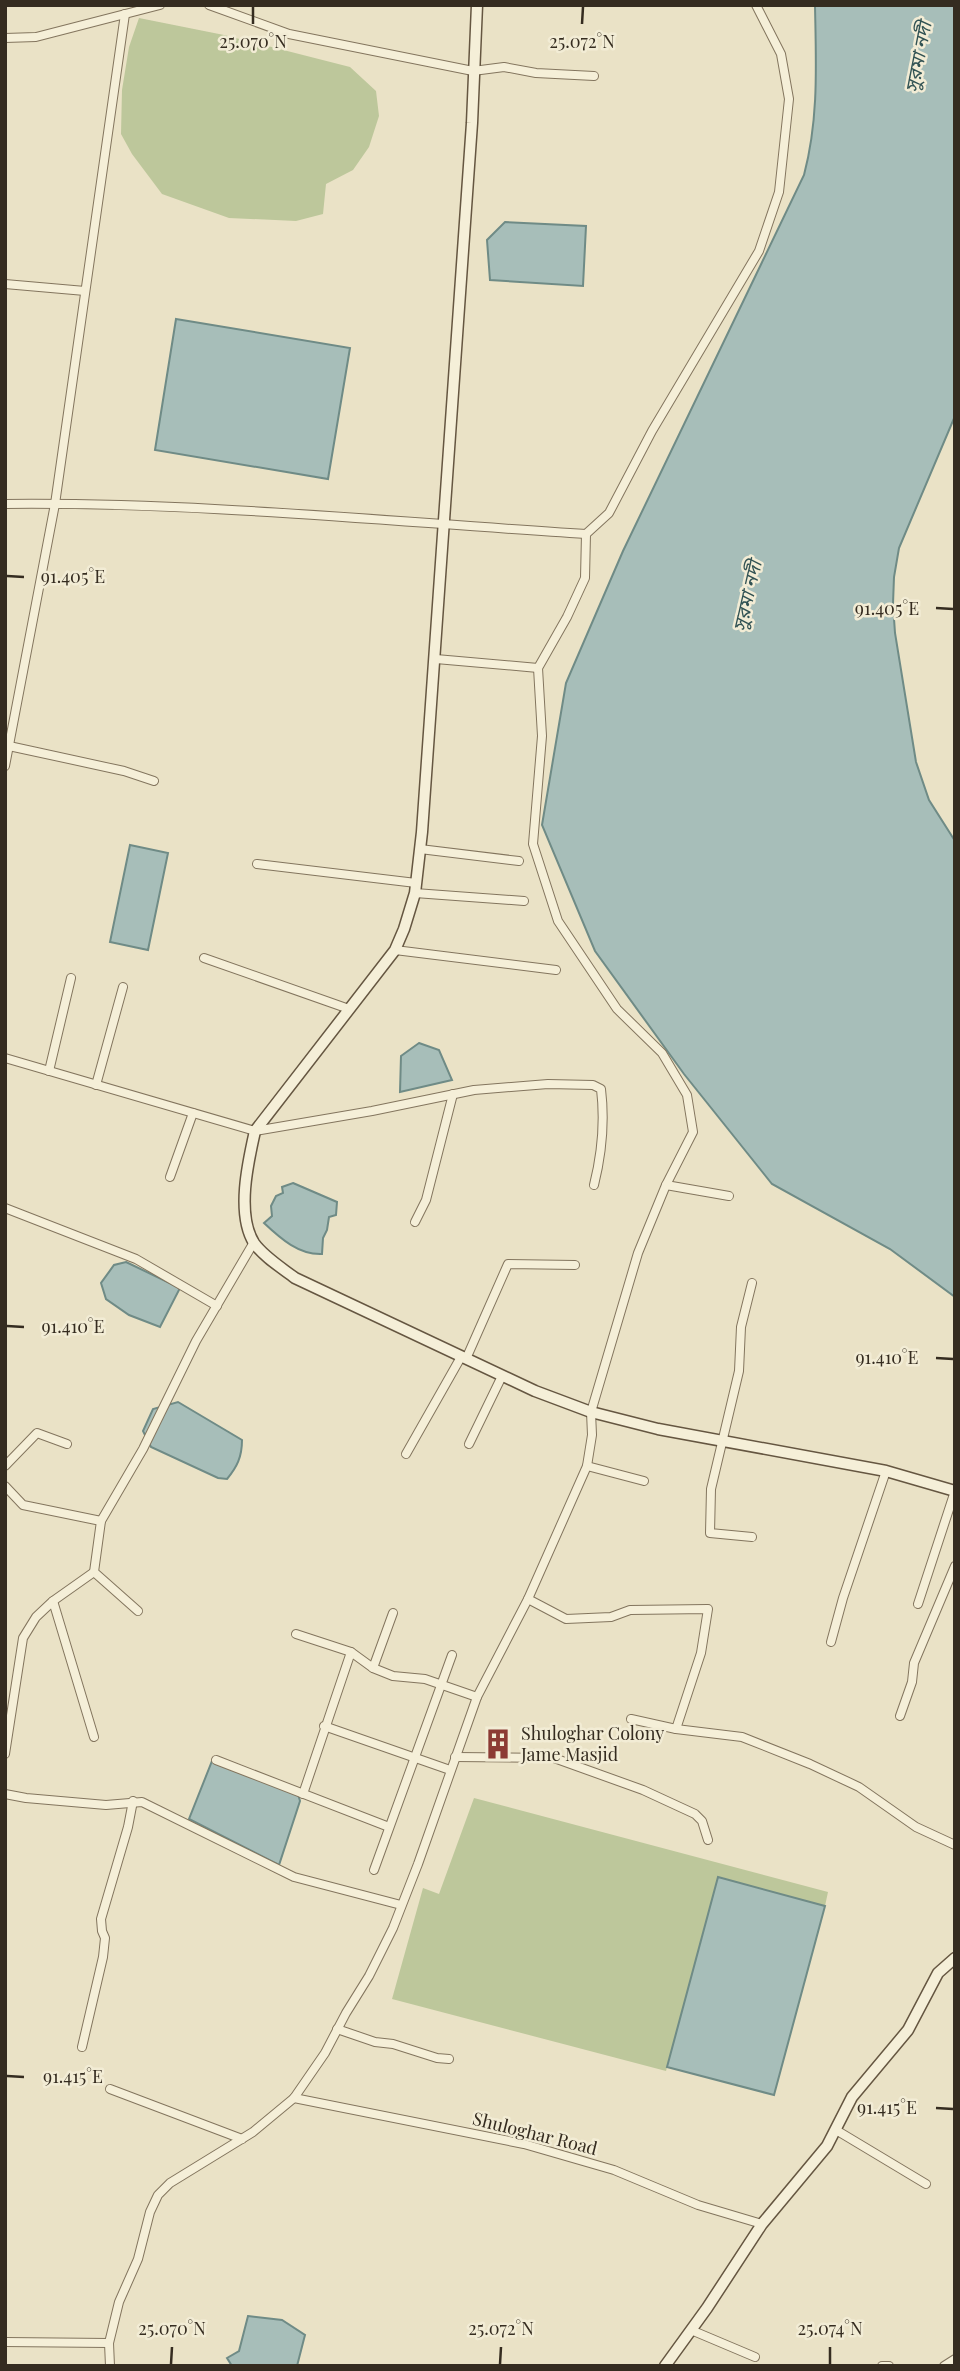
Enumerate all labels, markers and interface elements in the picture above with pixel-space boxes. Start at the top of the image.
water label: সুরমা নদী [897,15,937,94]
text: 25.070°N [219,29,287,53]
text: 25.072°N [549,29,615,53]
water label: সুরমা নদী [725,554,768,634]
text: 91.405°E [41,564,105,588]
text: 91.405°E [855,596,919,620]
text: 91.410°E [41,1314,105,1338]
text: 91.410°E [855,1345,919,1369]
place label: Shuloghar Colony Jame Masjid [520,1721,664,1766]
building icon: Shuloghar Colony Jame Masjid [481,1727,515,1761]
text: 91.415°E [43,2064,103,2088]
text: 91.415°E [857,2095,917,2119]
street label: Shuloghar Road [470,2106,601,2160]
text: 25.070°N [138,2316,206,2340]
text: 25.072°N [468,2316,534,2340]
text: 25.074°N [797,2316,863,2340]

